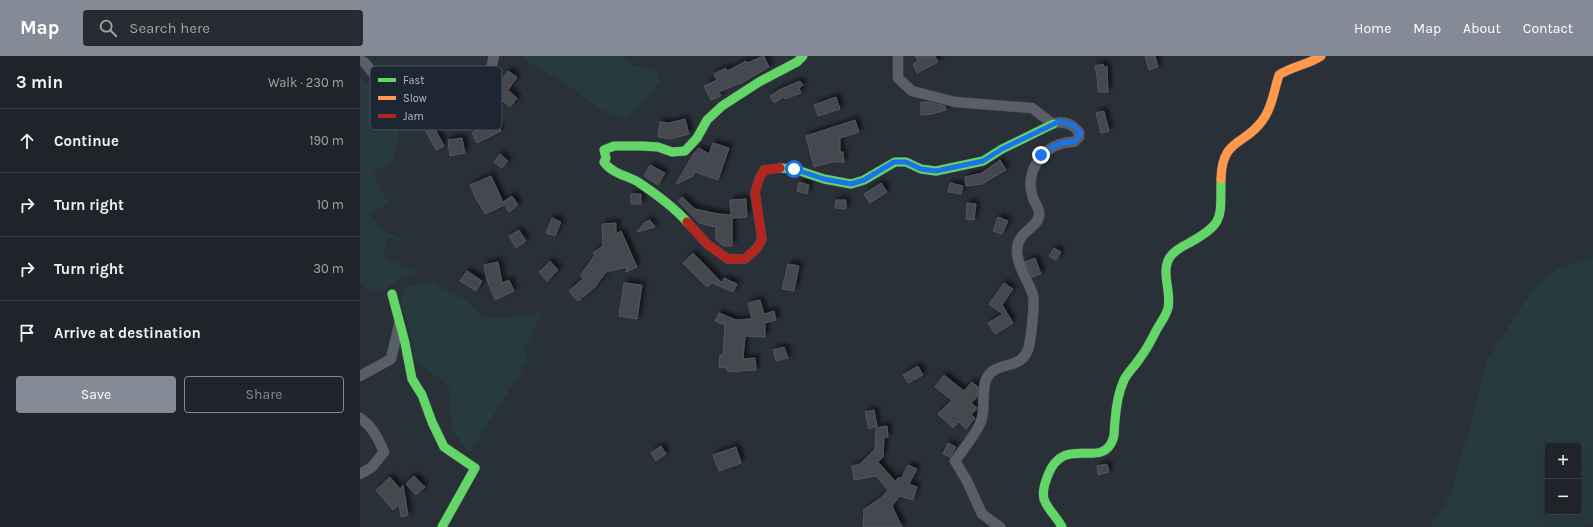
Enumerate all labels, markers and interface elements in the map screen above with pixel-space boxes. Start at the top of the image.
search box [83,10,363,46]
text: Map [20,17,59,39]
icon: search [97,17,119,39]
text: Search here [129,19,210,37]
text: Home [1354,20,1391,37]
text: Map [1413,20,1441,37]
text: About [1463,20,1501,37]
text: Contact [1523,20,1573,37]
legend [370,66,502,130]
text: 3 min [16,72,63,92]
text: Fast [403,74,424,87]
text: Walk · 230 m [268,75,344,90]
text: Slow [403,92,427,105]
text: Jam [403,110,424,123]
icon: ahead [16,130,38,152]
text: Continue [54,132,119,150]
text: 190 m [309,133,344,148]
route end [1032,146,1050,164]
route start [785,160,803,178]
icon: right [16,194,38,216]
text: Turn right [54,196,124,214]
text: 10 m [317,197,344,212]
icon: right [16,258,38,280]
text: Turn right [54,260,124,278]
text: 30 m [313,261,344,276]
icon: arrive [16,322,38,344]
text: Arrive at destination [54,324,201,342]
button: Save [16,376,176,413]
button: Share [184,376,344,413]
map controls [1545,443,1581,515]
button: + [1545,443,1581,479]
button: − [1545,479,1581,515]

